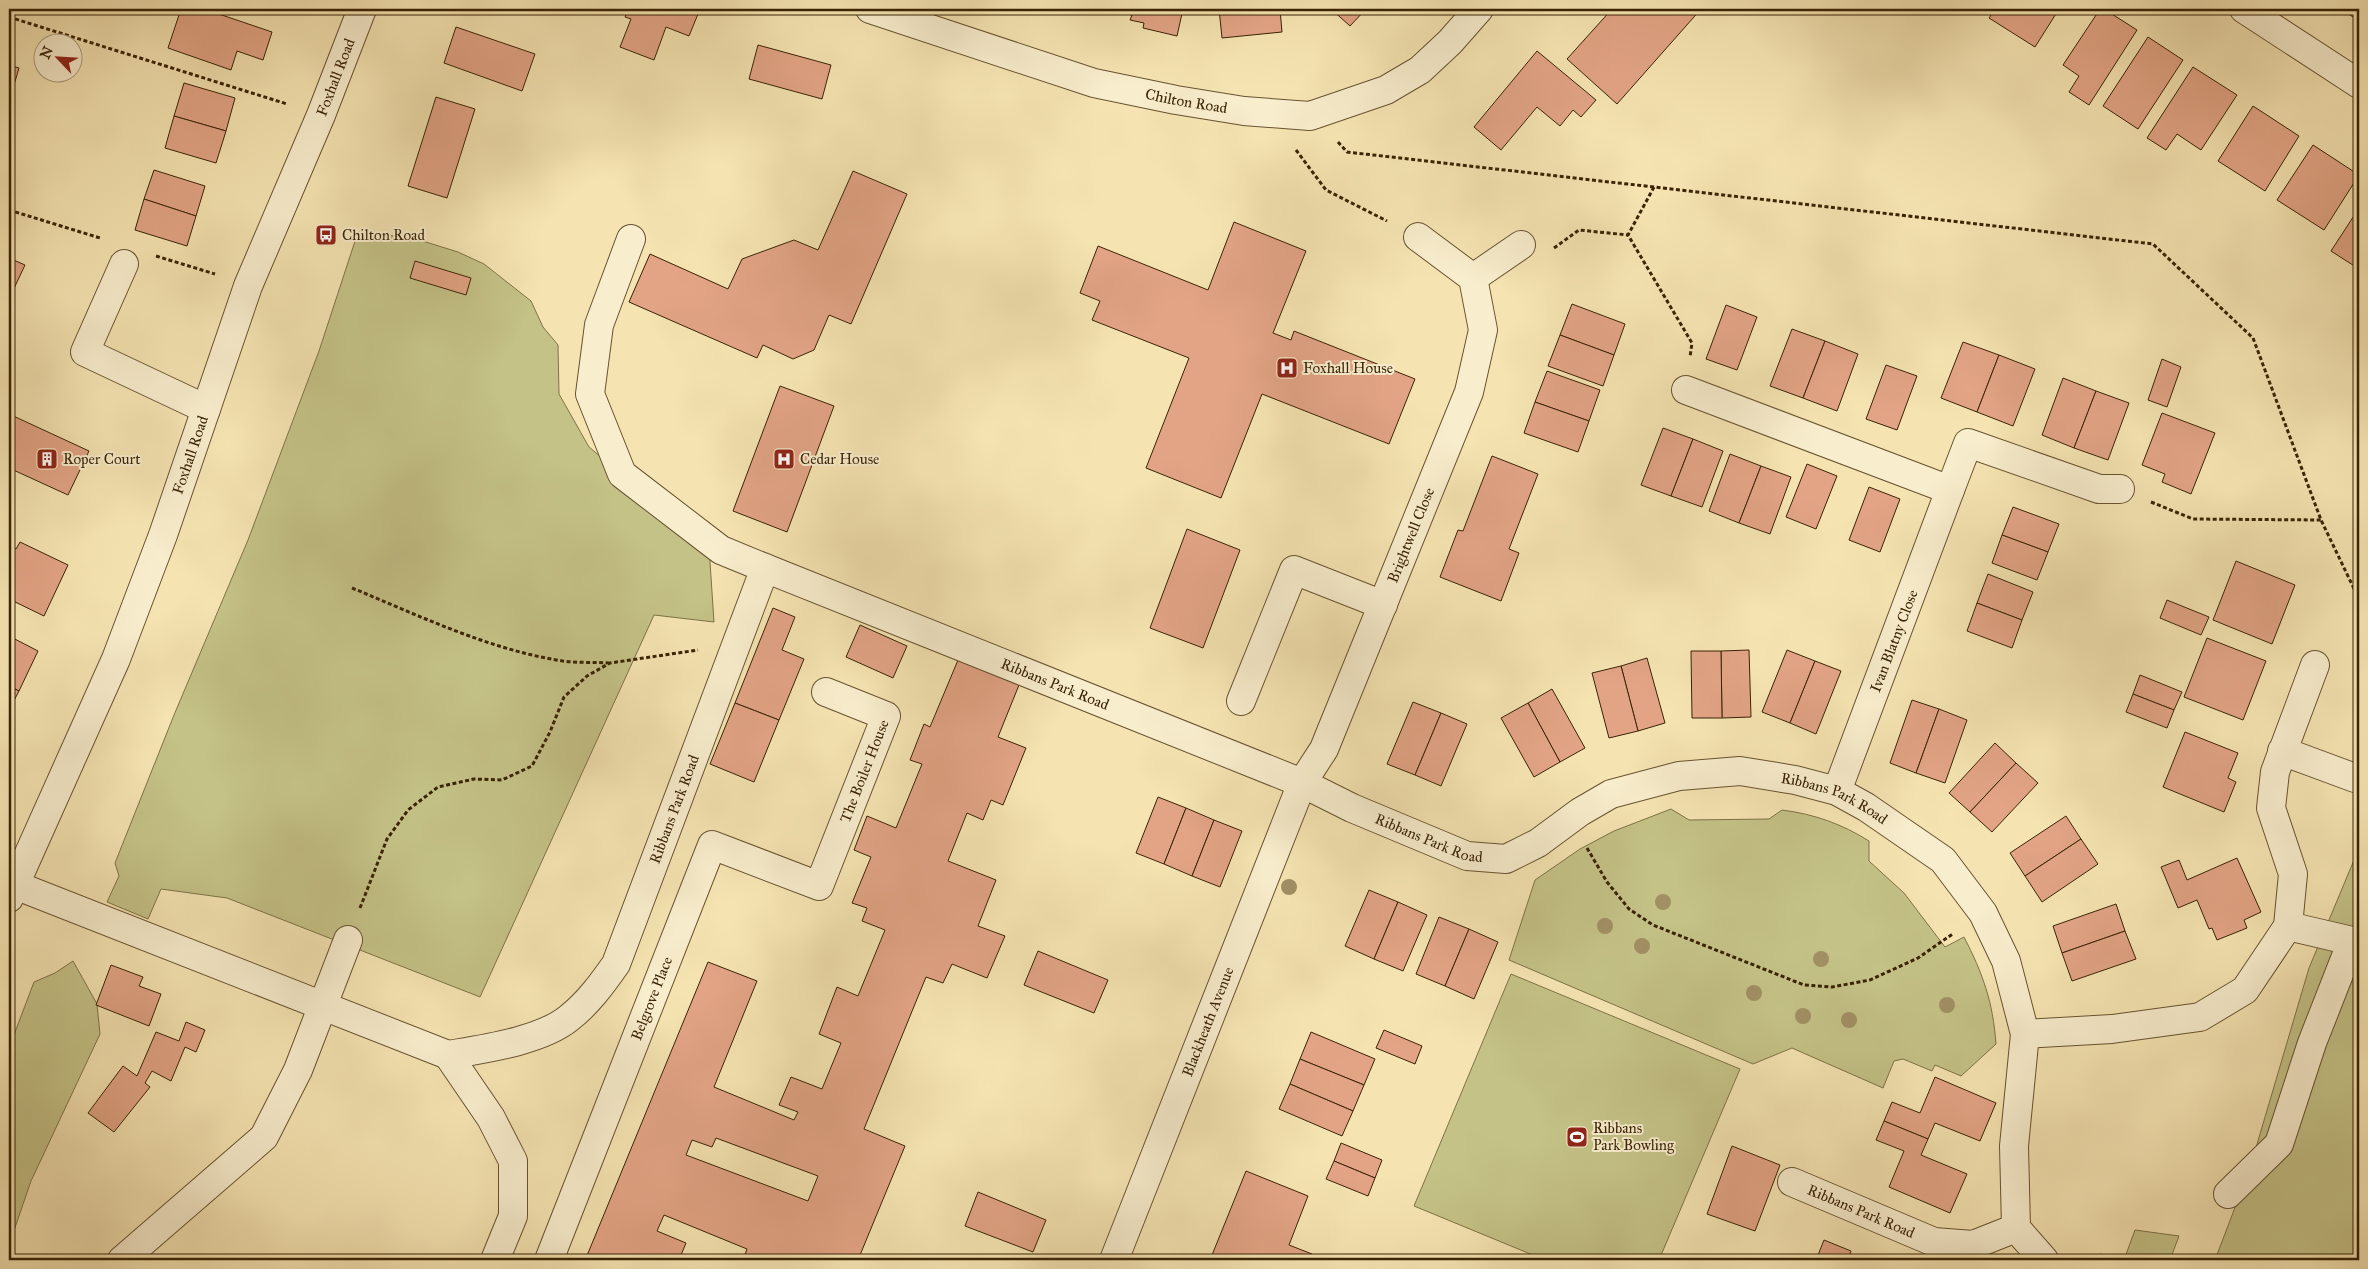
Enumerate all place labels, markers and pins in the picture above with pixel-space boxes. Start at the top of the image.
bus stop icon: Chilton Road [314,223,338,247]
place label: Chilton Road [342,226,425,244]
hospital icon: Foxhall House [1275,356,1299,380]
place label: Foxhall House [1303,359,1393,377]
building icon: Roper Court [35,447,59,471]
hospital icon: Cedar House [772,447,796,471]
place label: Roper Court [63,450,141,468]
place label: Cedar House [800,450,879,468]
place label: Ribbans Park Bowling [1593,1119,1675,1154]
sports icon: Ribbans Park Bowling [1565,1125,1589,1149]

